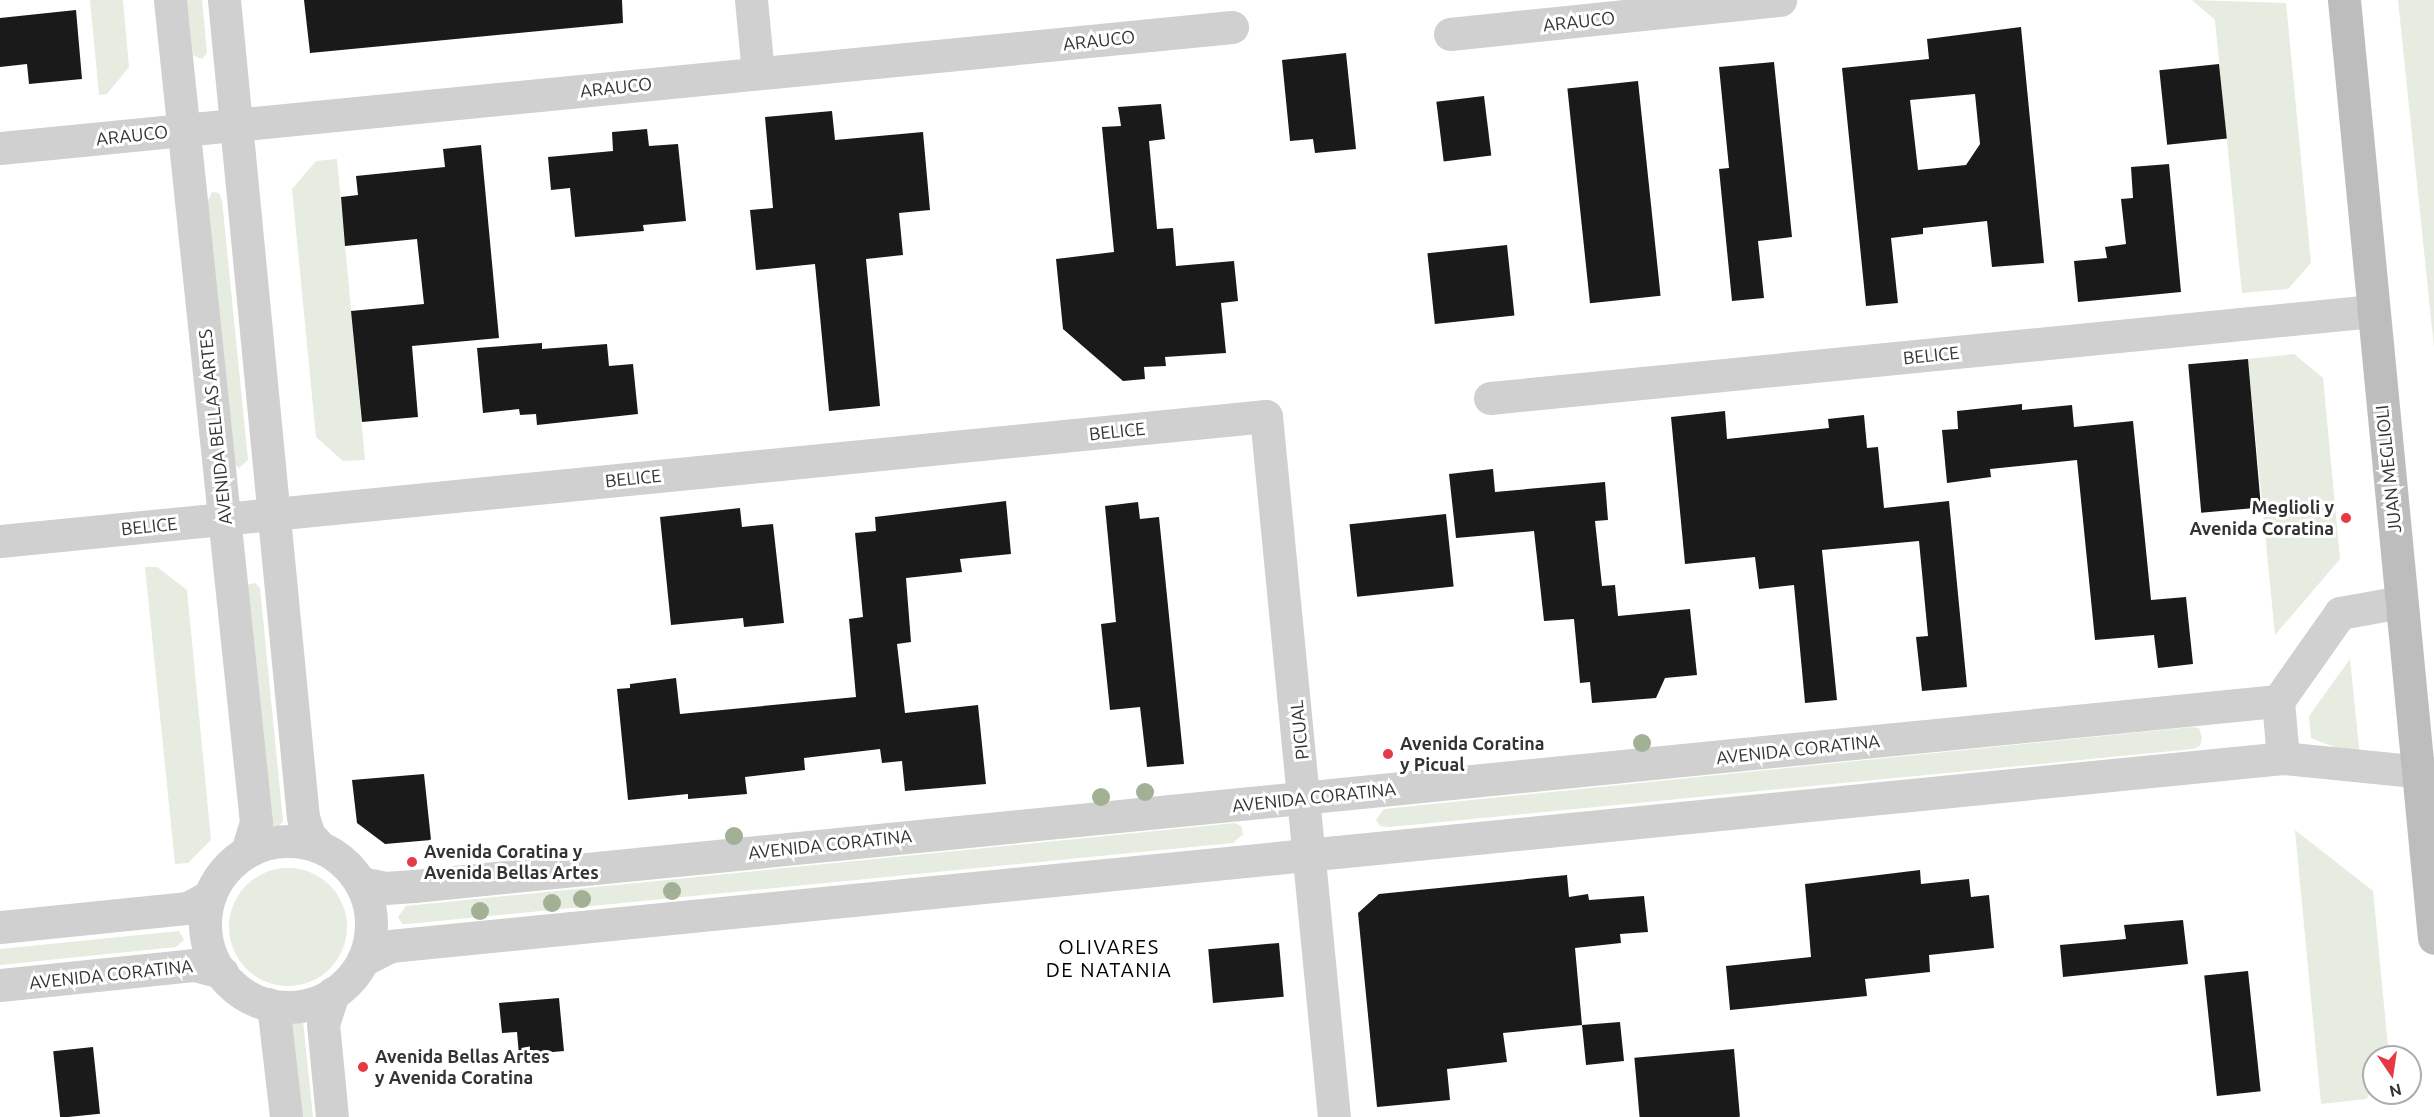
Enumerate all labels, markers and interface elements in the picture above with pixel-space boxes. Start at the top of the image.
street label: ARAUCO [1542,6,1616,36]
street label: ARAUCO [1062,25,1136,55]
street label: ARAUCO [579,72,653,102]
street label: ARAUCO [95,120,169,150]
street label: AVENIDA BELLAS ARTES [194,328,236,526]
street label: BELICE [1902,341,1960,369]
street label: JUAN MEGLIOLI [2371,404,2405,534]
street label: BELICE [1088,417,1146,445]
street label: BELICE [604,464,662,492]
place label: Meglioli y Avenida Coratina [2189,497,2334,540]
marker: Meglioli y Avenida Coratina [2339,511,2353,525]
street label: BELICE [120,512,178,540]
street label: PICUAL [1285,699,1313,761]
street label: AVENIDA CORATINA [1715,730,1881,768]
place label: Avenida Coratina y Picual [1400,733,1545,776]
marker: Avenida Coratina y Picual [1381,747,1395,761]
street label: AVENIDA CORATINA [1231,778,1397,816]
street label: AVENIDA CORATINA [747,825,913,863]
place label: Avenida Coratina y Avenida Bellas Artes [424,841,599,884]
marker: Avenida Coratina y Avenida Bellas Artes [405,855,419,869]
district label: OLIVARES DE NATANIA [1046,935,1172,982]
street label: AVENIDA CORATINA [28,955,194,993]
north arrow [2362,1045,2422,1105]
place label: Avenida Bellas Artes y Avenida Coratina [375,1046,550,1088]
marker: Avenida Bellas Artes y Avenida Coratina [356,1060,370,1074]
text: N [2388,1080,2403,1101]

